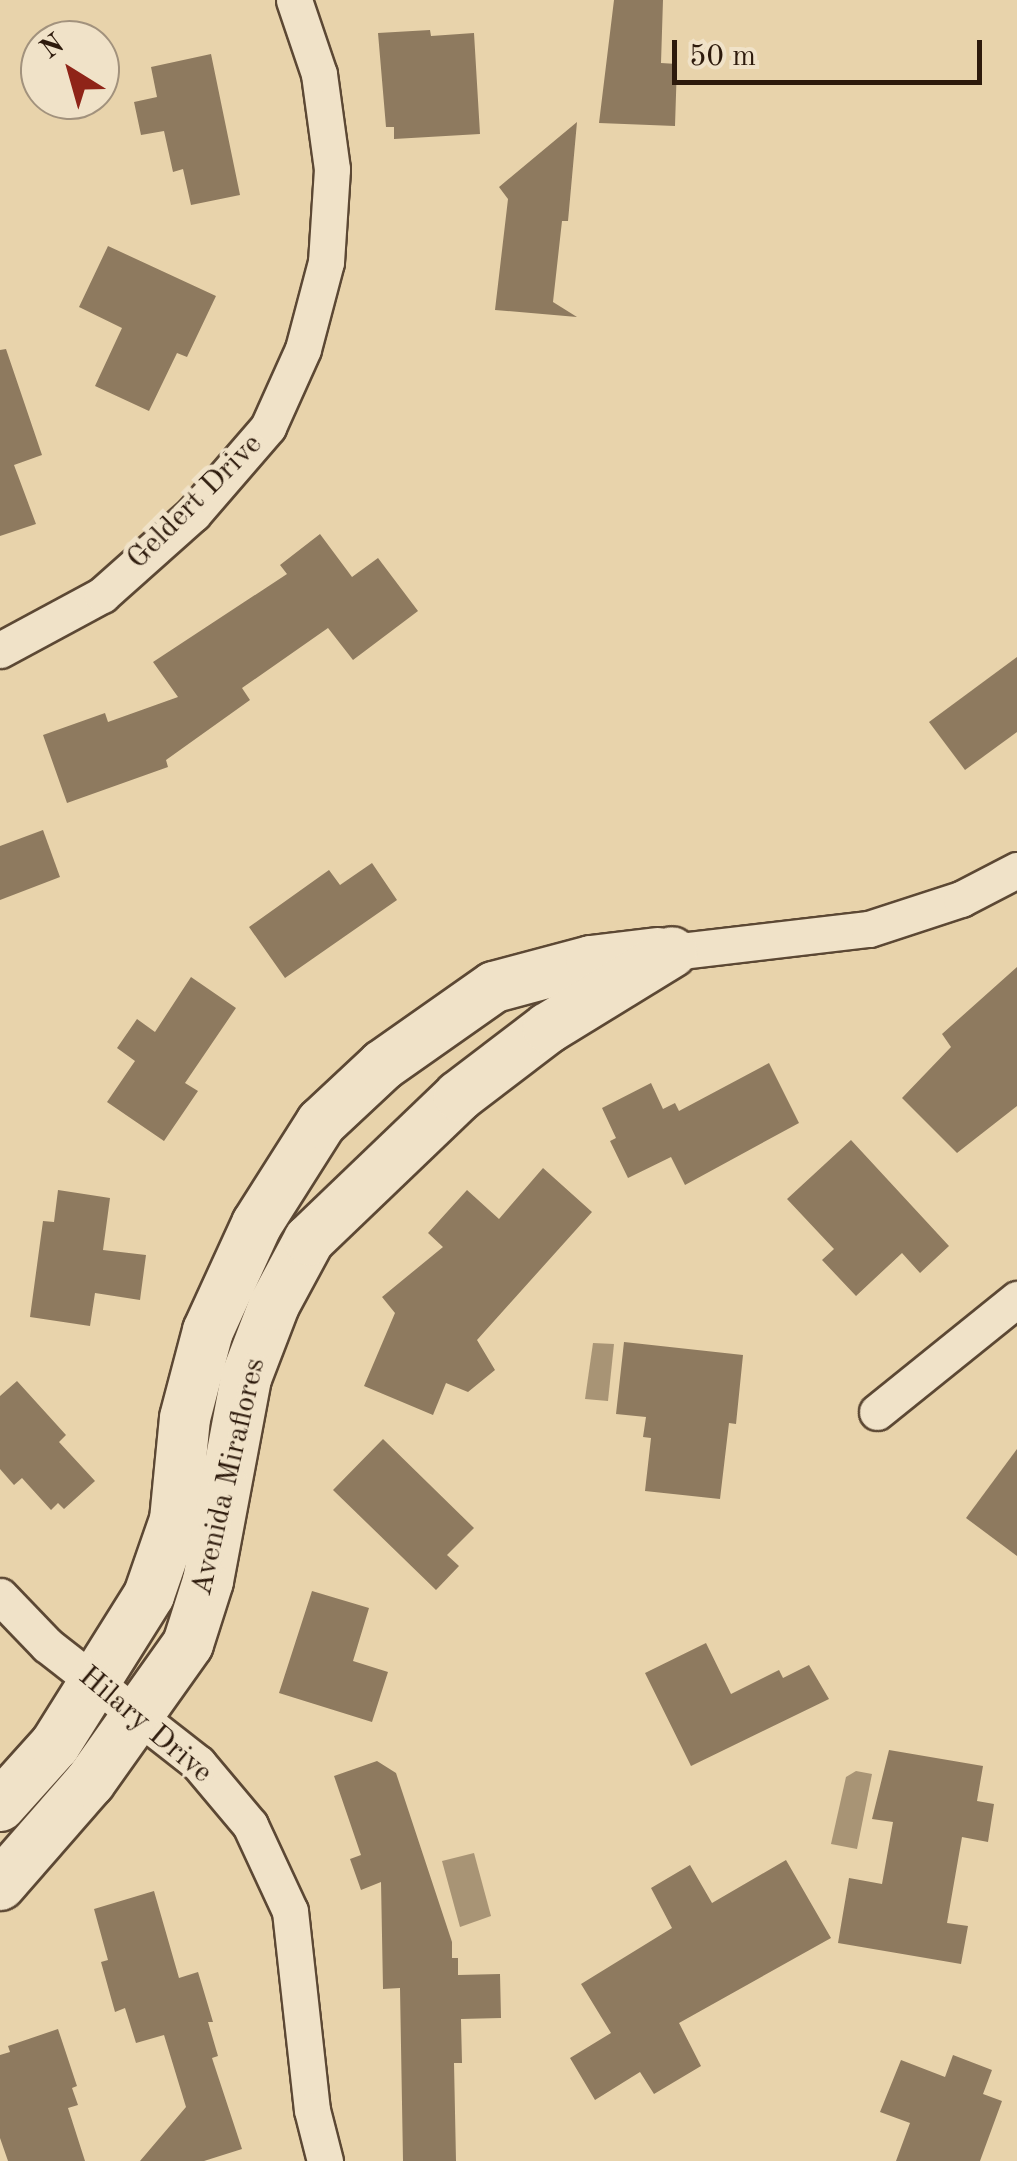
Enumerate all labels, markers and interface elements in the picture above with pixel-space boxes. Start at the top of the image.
north arrow [20,20,120,120]
scale bar [677,20,987,82]
text: N [36,30,70,65]
text: 50 m [689,42,756,72]
street label: Geldert Drive [120,427,270,577]
street label: Avenida Miraflores [184,1355,274,1599]
street label: Hilary Drive [71,1659,219,1791]

